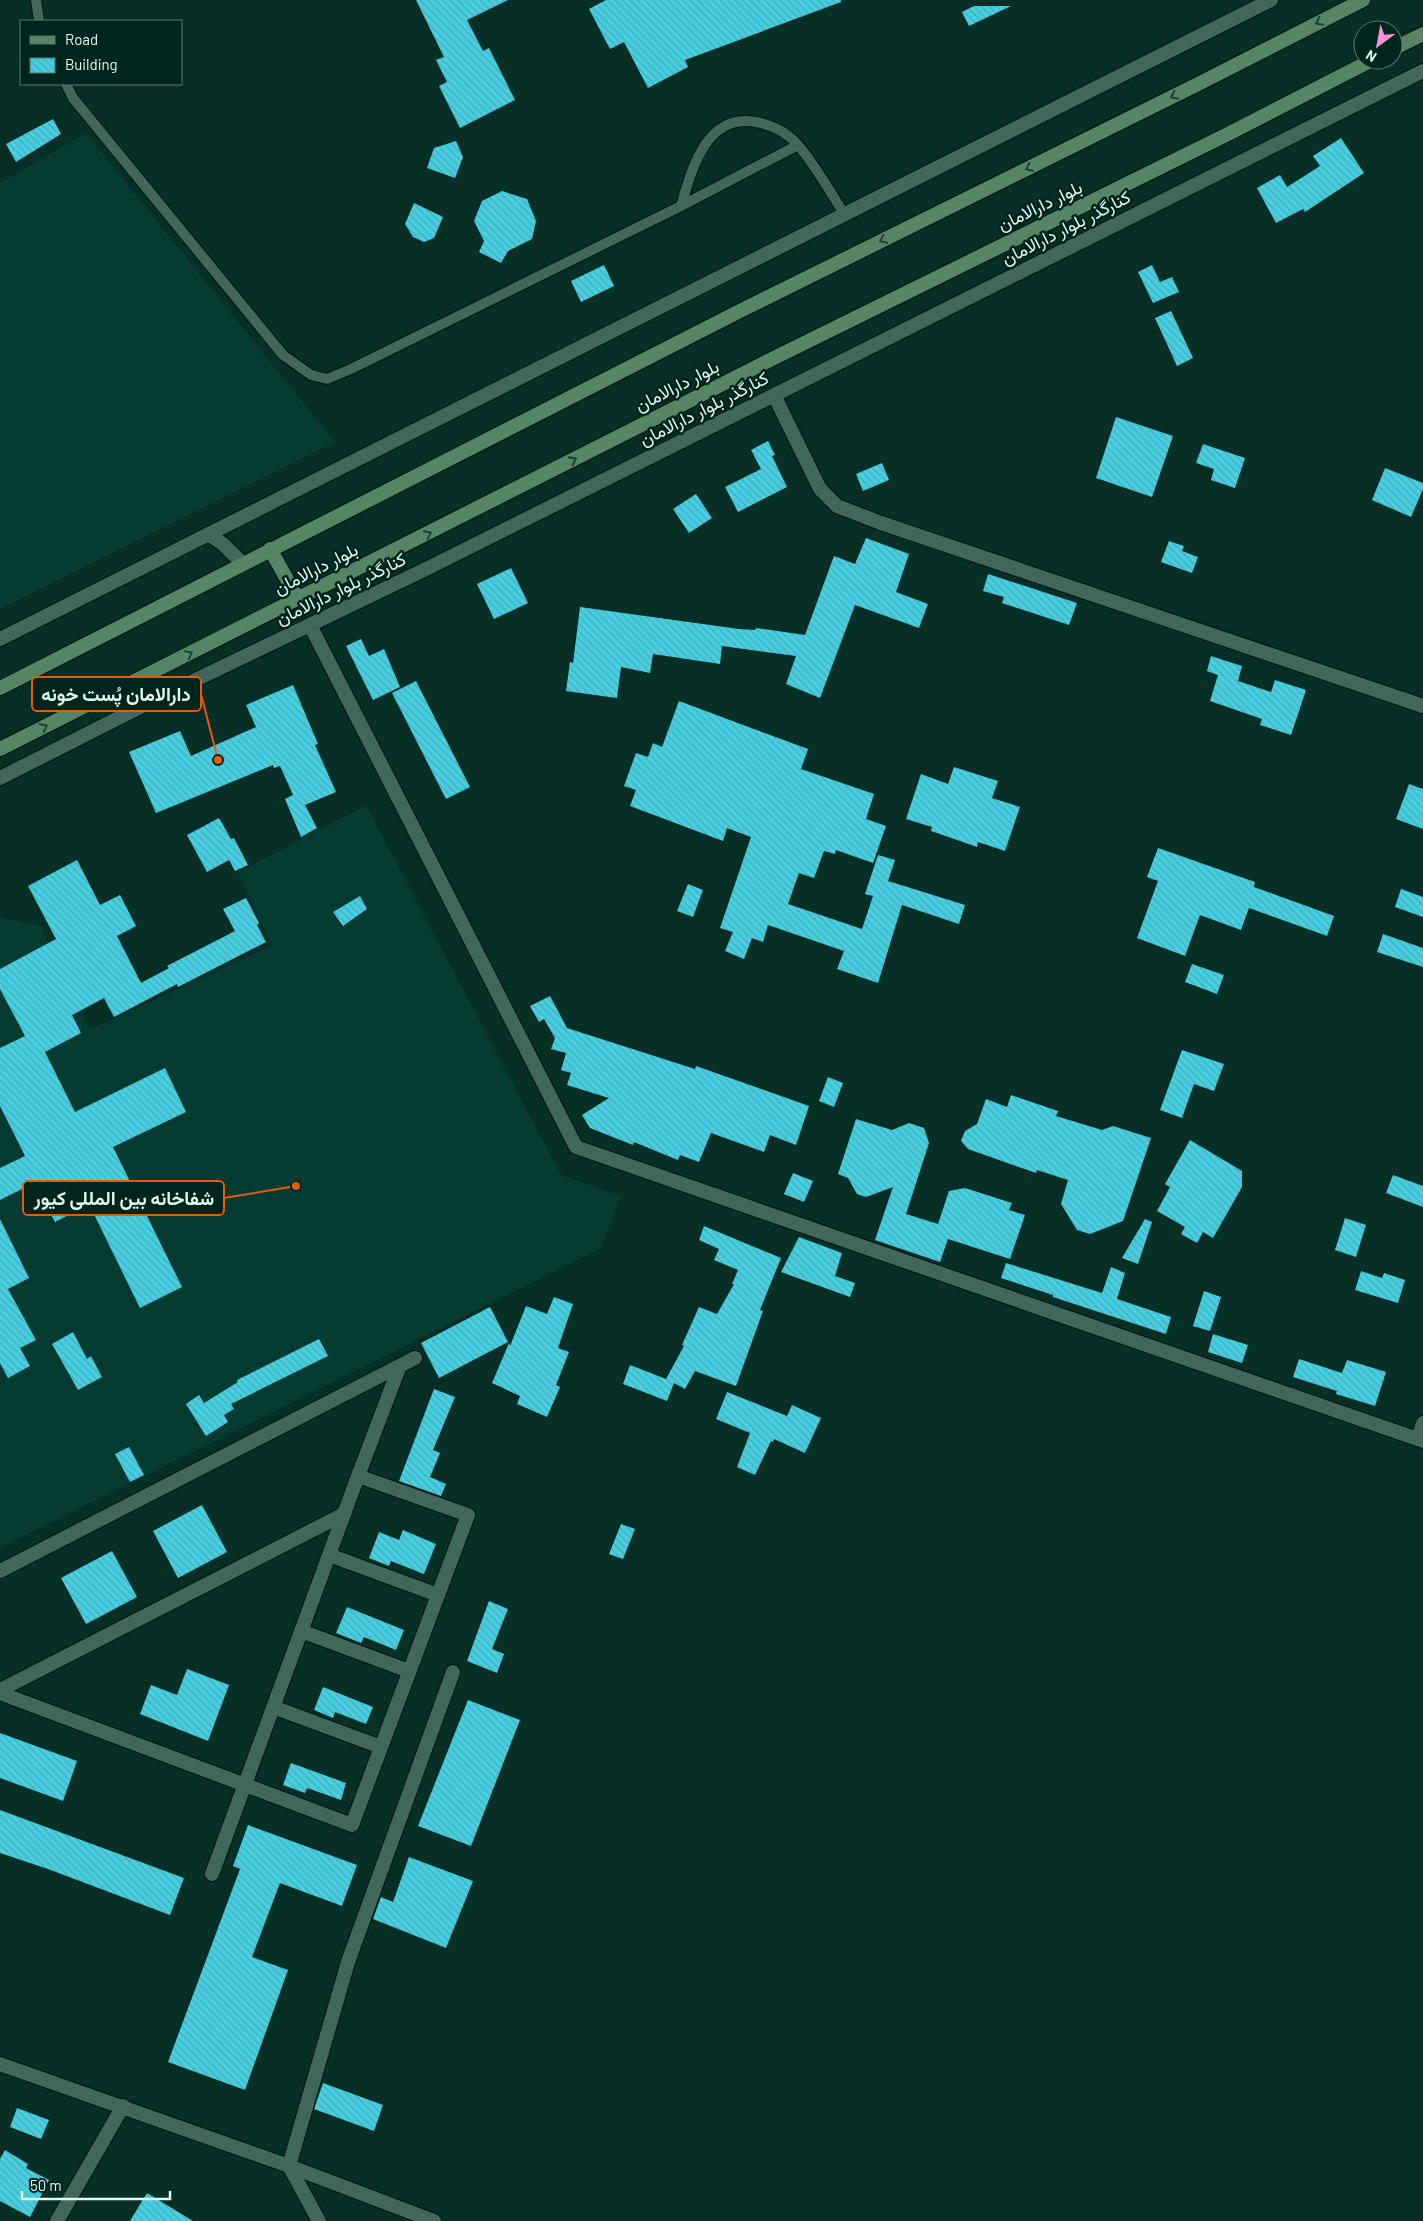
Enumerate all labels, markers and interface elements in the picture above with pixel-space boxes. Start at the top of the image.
one-way arrow [1315,16,1324,26]
legend [20,20,182,85]
north arrow [1353,20,1403,70]
text: Road [65,30,98,48]
text: N [1362,47,1379,66]
text: Building [65,55,118,73]
one-way arrow [1170,90,1179,100]
one-way arrow [1025,162,1034,172]
street label: بلوار دارالامان [994,175,1086,236]
street label: کنارگذر بلوار دارالامان [997,185,1134,270]
one-way arrow [879,234,888,244]
street label: بلوار دارالامان [631,355,723,417]
street label: کنارگذر بلوار دارالامان [635,366,772,451]
one-way arrow [567,456,576,466]
one-way arrow [423,529,432,540]
street label: بلوار دارالامان [270,538,362,600]
street label: کنارگذر بلوار دارالامان [272,547,410,630]
one-way arrow [184,650,193,660]
callout: دارالامان پُست خونه [32,677,201,711]
text: دارالامان پُست خونه [41,682,191,708]
one-way arrow [38,723,47,733]
callout: شفاخانه بین المللی کیور [23,1181,224,1215]
text: شفاخانه بین المللی کیور [33,1186,214,1211]
scale bar [22,2168,170,2200]
text: 50 m [30,2176,62,2194]

